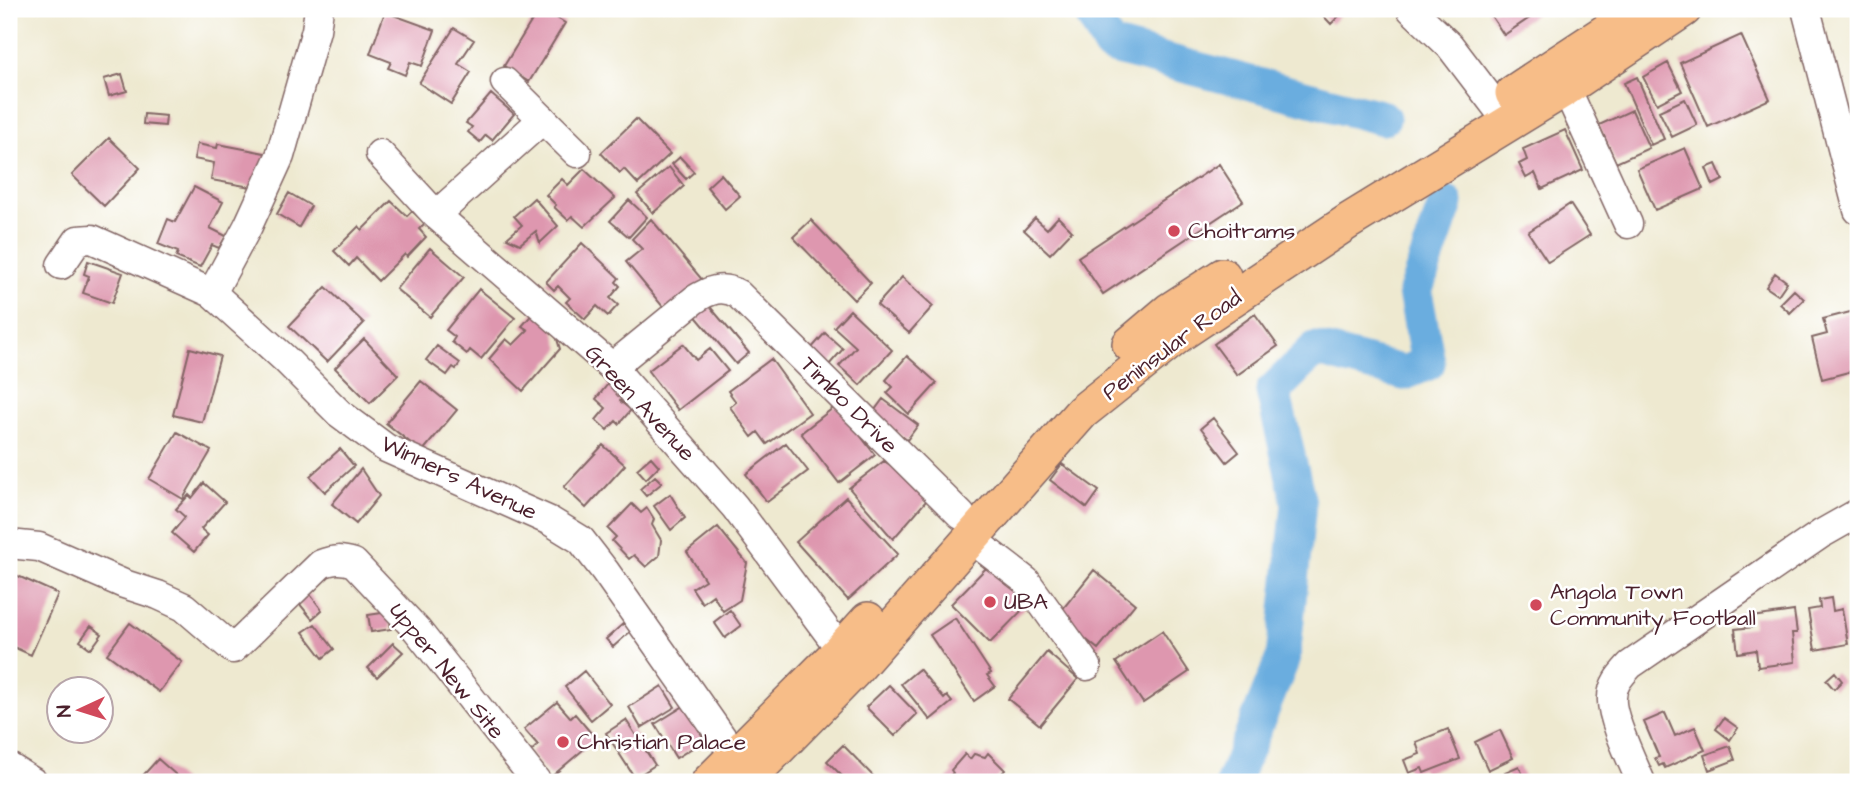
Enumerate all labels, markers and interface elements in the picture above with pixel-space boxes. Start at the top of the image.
place label: Choitrams [1188,215,1295,247]
marker: Choitrams [1166,223,1182,239]
street label: Peninsular Road [1096,282,1248,408]
street label: Green Avenue [578,338,702,468]
street label: Timbo Drive [793,349,905,461]
street label: Winners Avenue [376,428,542,528]
place label: Angola Town Community Football [1550,576,1756,635]
place label: UBA [1004,586,1048,618]
marker: UBA [982,594,998,610]
street label: Upper New Site [382,596,512,746]
marker: Angola Town Community Football [1528,597,1544,613]
north arrow [46,676,116,746]
text: N [51,704,78,718]
place label: Christian Palace [577,726,746,758]
marker: Christian Palace [555,734,571,750]

